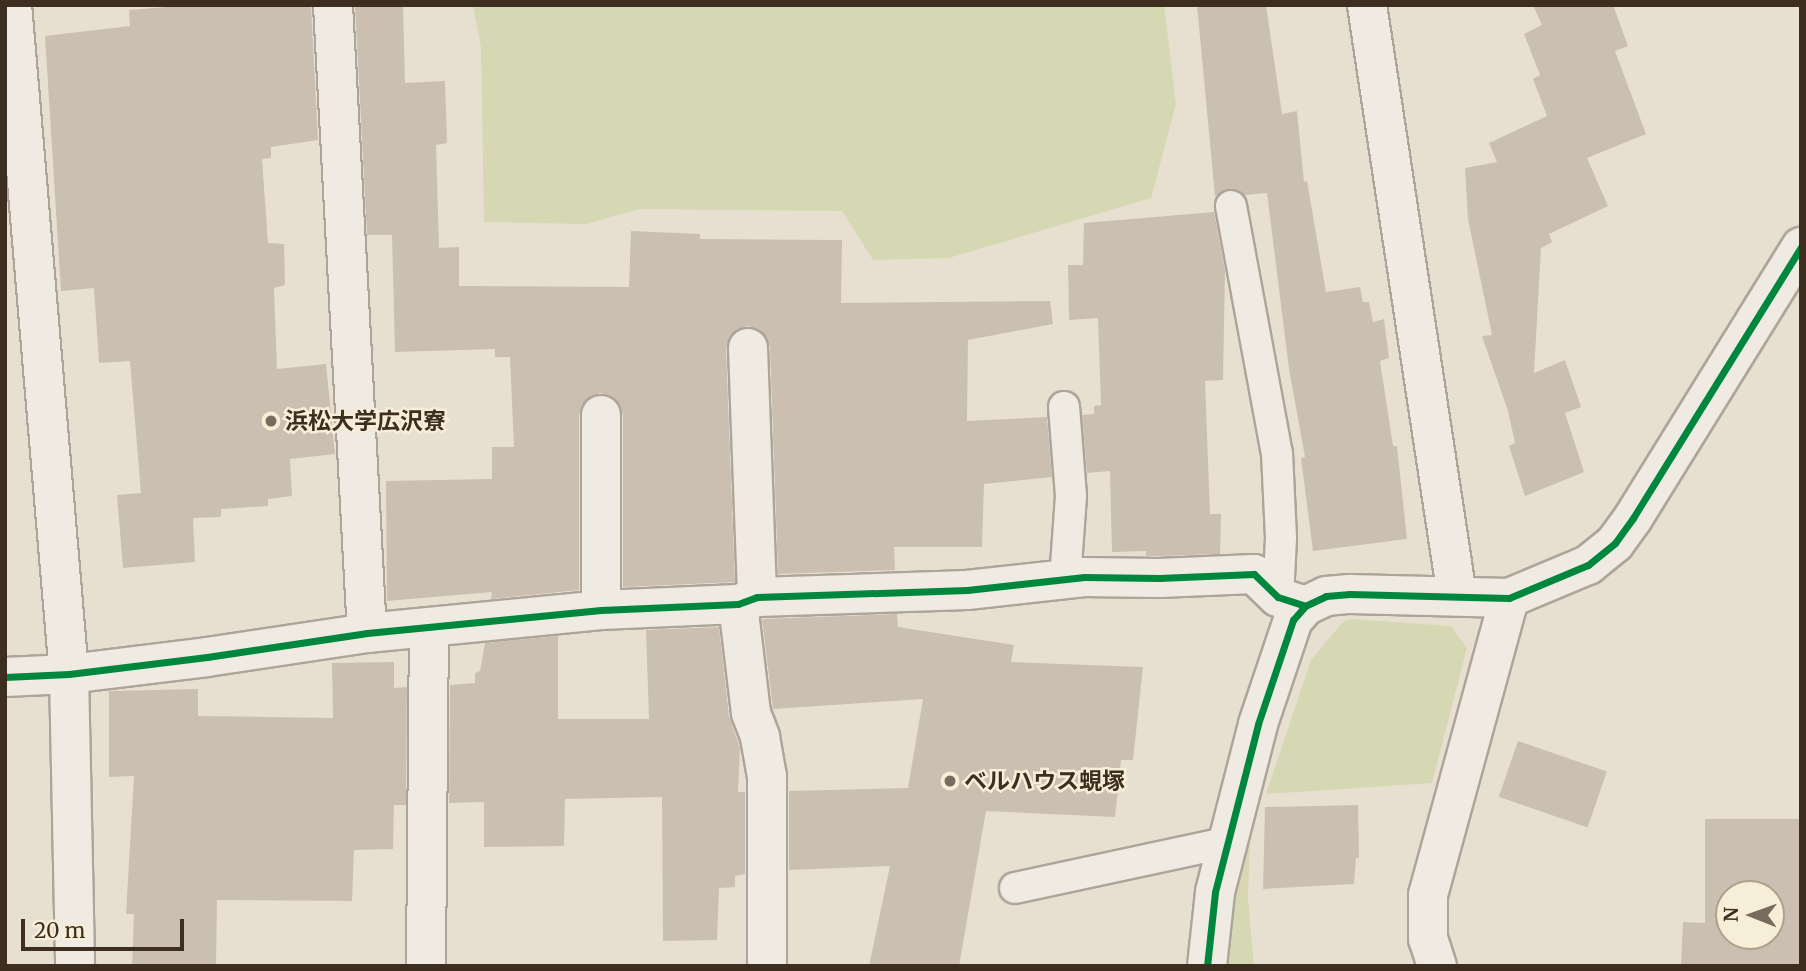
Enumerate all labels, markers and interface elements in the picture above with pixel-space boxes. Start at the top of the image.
place label: 浜松大学広沢寮 [285,407,446,435]
marker: 浜松大学広沢寮 [263,413,279,429]
place label: ベルハウス蜆塚 [964,767,1125,795]
marker: ベルハウス蜆塚 [942,773,958,789]
north arrow [1715,880,1785,950]
scale bar [24,904,187,948]
text: N [1719,907,1743,922]
text: 20 m [34,917,85,944]

